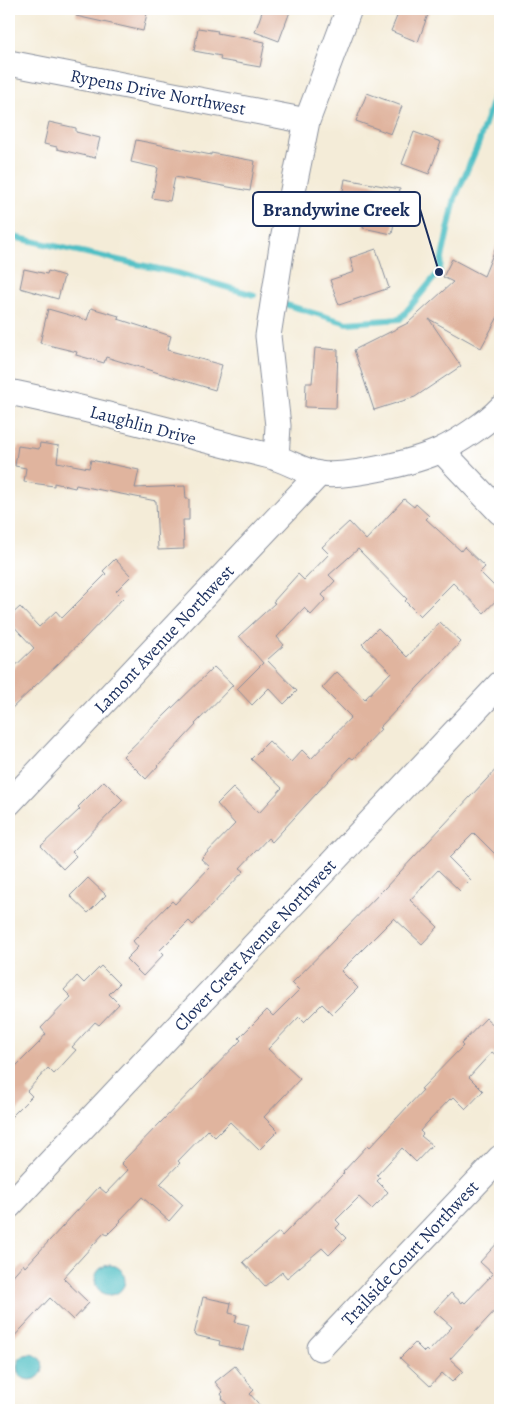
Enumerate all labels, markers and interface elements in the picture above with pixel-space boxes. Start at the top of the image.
street label: Rypens Drive Northwest [68,63,248,121]
callout: Brandywine Creek [253,192,420,226]
text: Brandywine Creek [263,197,410,223]
street label: Laughlin Drive [87,399,199,451]
street label: Lamont Avenue Northwest [89,559,239,719]
street label: Clover Crest Avenue Northwest [169,854,341,1036]
street label: Trailside Court Northwest [336,1175,484,1331]

